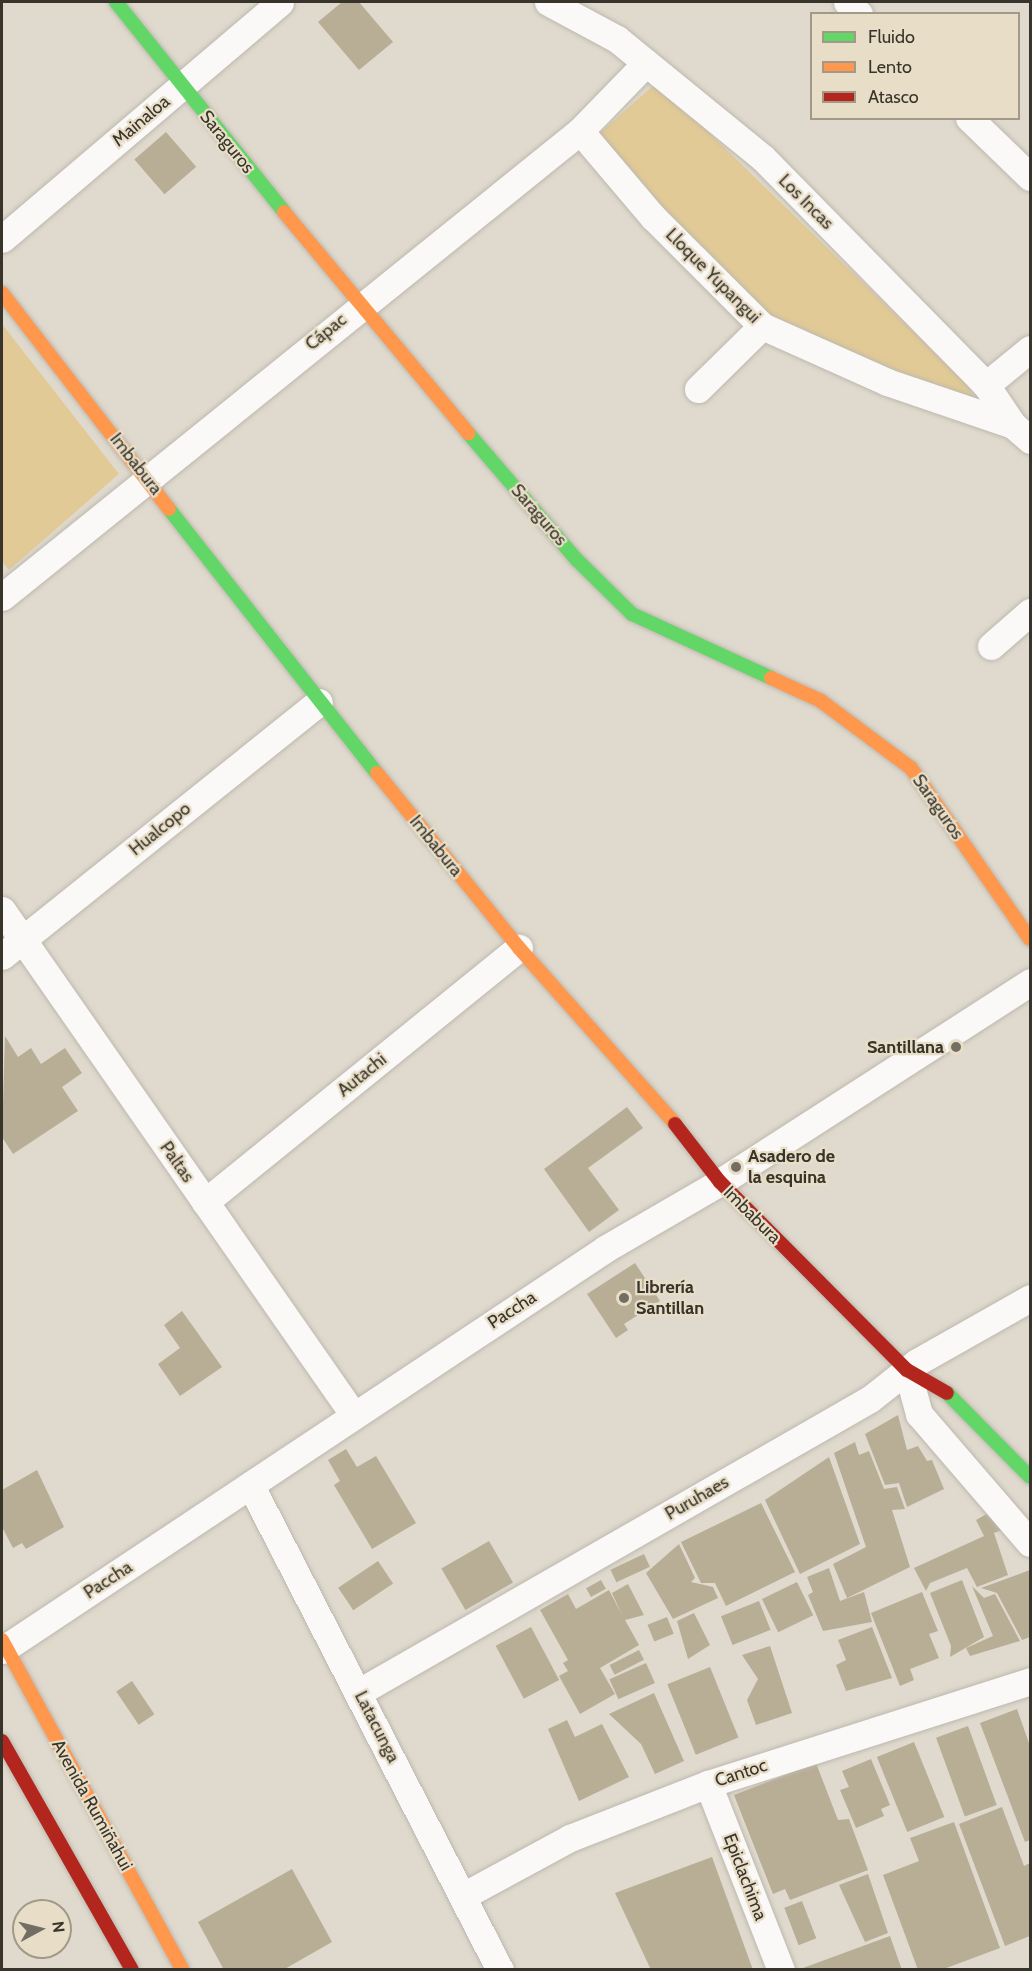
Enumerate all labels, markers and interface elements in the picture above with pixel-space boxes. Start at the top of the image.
legend [810,12,1020,120]
text: Fluido [868,26,915,48]
text: Lento [868,56,912,78]
text: Atasco [868,86,919,108]
street label: Mainaloa [108,91,174,151]
street label: Saraguros [195,106,259,178]
street label: Los Incas [774,170,838,234]
street label: Lloque Yupangui [661,224,765,328]
street label: Cápac [301,309,351,355]
street label: Imbabura [105,429,167,499]
street label: Saraguros [506,480,572,550]
street label: Saraguros [908,770,968,844]
street label: Hualcopo [125,798,195,860]
street label: Imbabura [405,811,467,881]
place label: Santillana [867,1036,944,1058]
marker: Santillana [949,1040,963,1054]
street label: Autachi [333,1049,391,1101]
street label: Paltas [155,1137,199,1187]
place label: Asadero de la esquina [748,1146,835,1188]
marker: Asadero de la esquina [729,1160,743,1174]
street label: Imbabura [719,1182,785,1248]
place label: Librería Santillan [636,1277,704,1320]
street label: Paccha [484,1286,540,1334]
marker: Librería Santillan [617,1291,631,1305]
street label: Puruhaes [661,1471,733,1525]
street label: Paccha [80,1556,136,1604]
street label: Latacunga [350,1688,404,1766]
street label: Avenida Rumiñahui [47,1736,137,1874]
street label: Cantoc [712,1754,770,1792]
street label: Epiclachima [719,1831,771,1923]
north arrow [12,1899,72,1959]
text: N [48,1920,68,1934]

